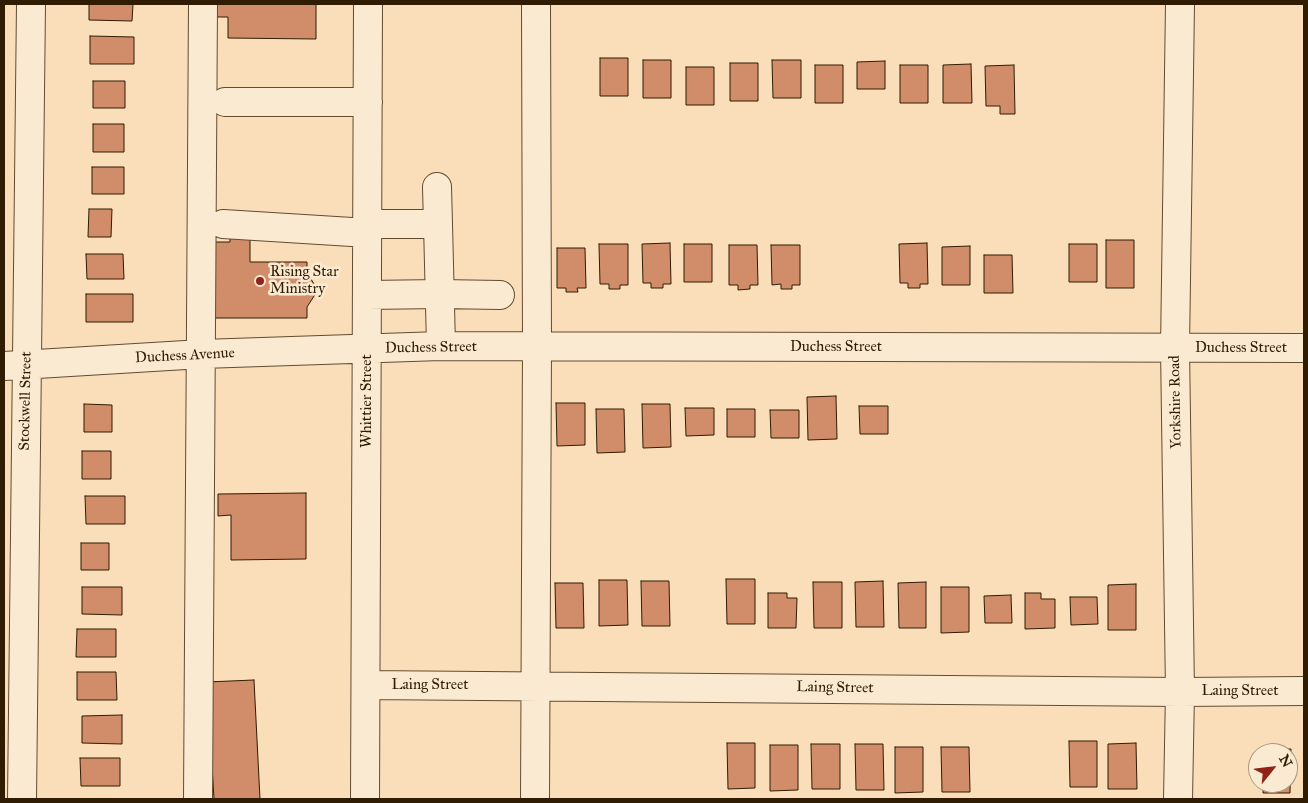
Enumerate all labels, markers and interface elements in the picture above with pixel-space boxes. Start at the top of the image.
place label: Rising Star Ministry [270,263,339,298]
marker: Rising Star Ministry [254,275,266,287]
street label: Duchess Street [385,338,477,358]
street label: Duchess Street [790,338,882,356]
street label: Duchess Street [1195,339,1287,357]
street label: Duchess Avenue [135,344,235,368]
street label: Stockwell Street [16,351,36,451]
street label: Whittier Street [358,354,376,448]
street label: Yorkshire Road [1166,355,1186,449]
street label: Laing Street [391,676,469,694]
street label: Laing Street [796,678,874,698]
street label: Laing Street [1201,682,1279,700]
north arrow [1248,743,1298,793]
text: N [1275,752,1296,770]

